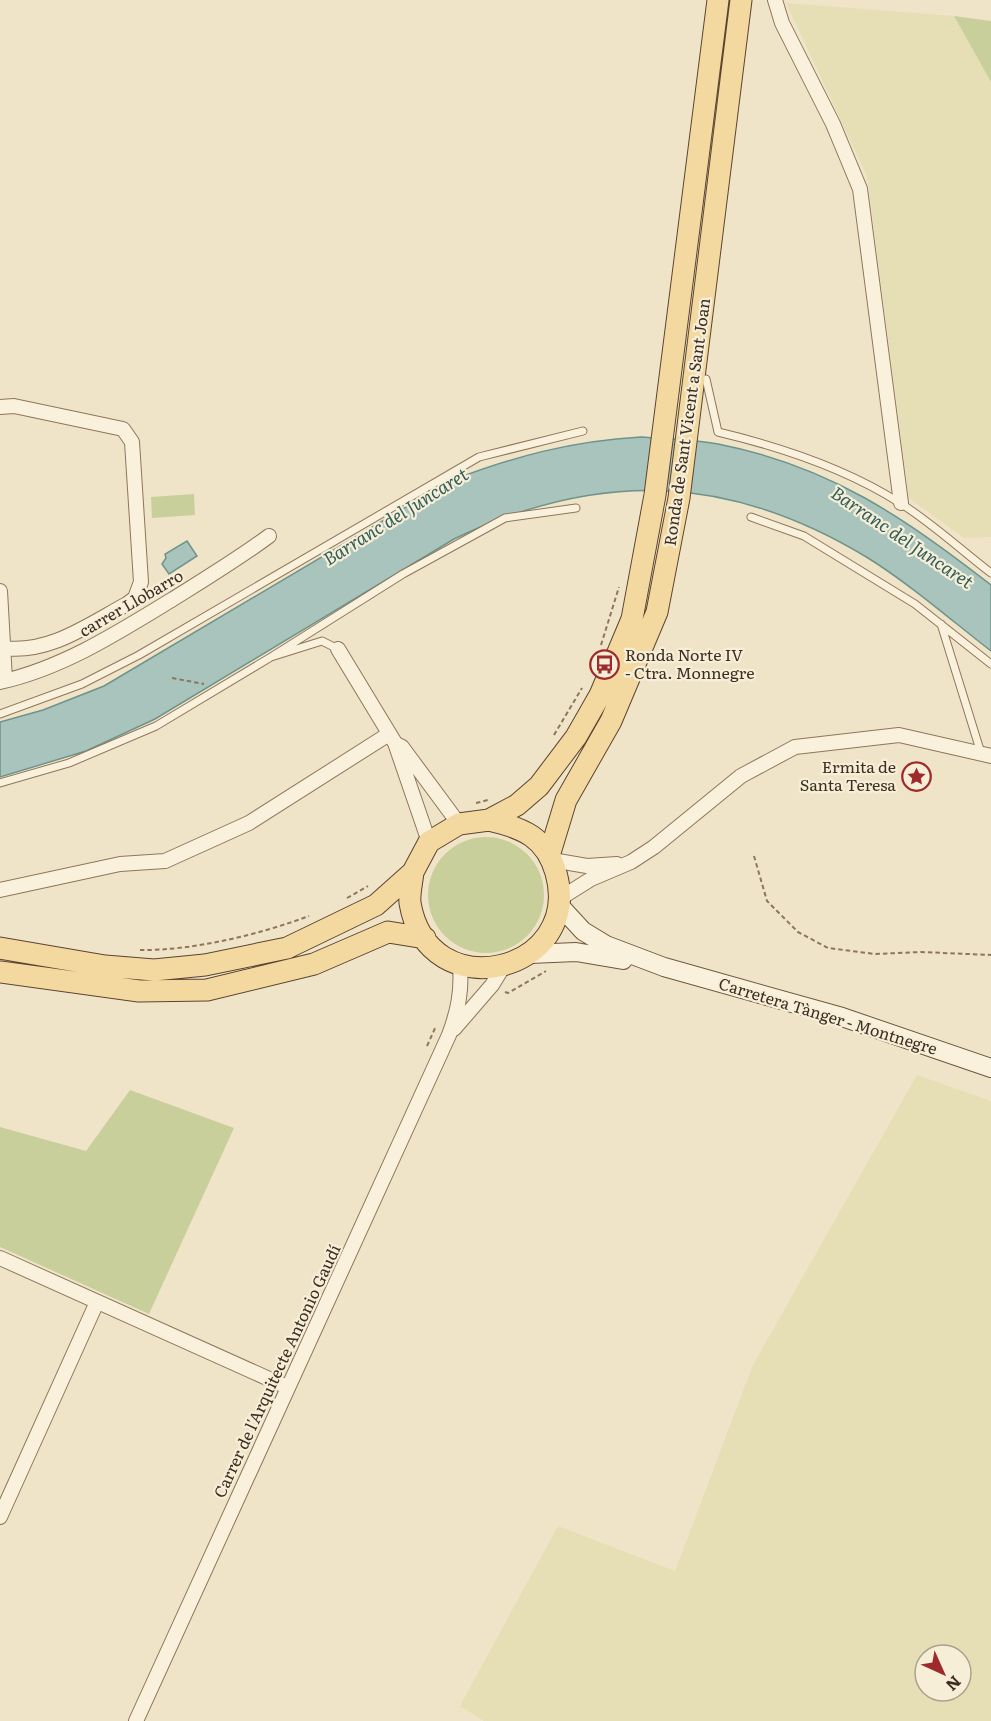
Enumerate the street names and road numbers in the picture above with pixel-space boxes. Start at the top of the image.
street label: Ronda de Sant Vicent a Sant Joan [657,296,715,547]
street label: carrer Llobarro [74,563,187,642]
street label: Carretera Tànger - Montnegre [716,970,940,1060]
street label: Carrer de l'Arquitecte Antonio Gaudí [207,1240,346,1501]

